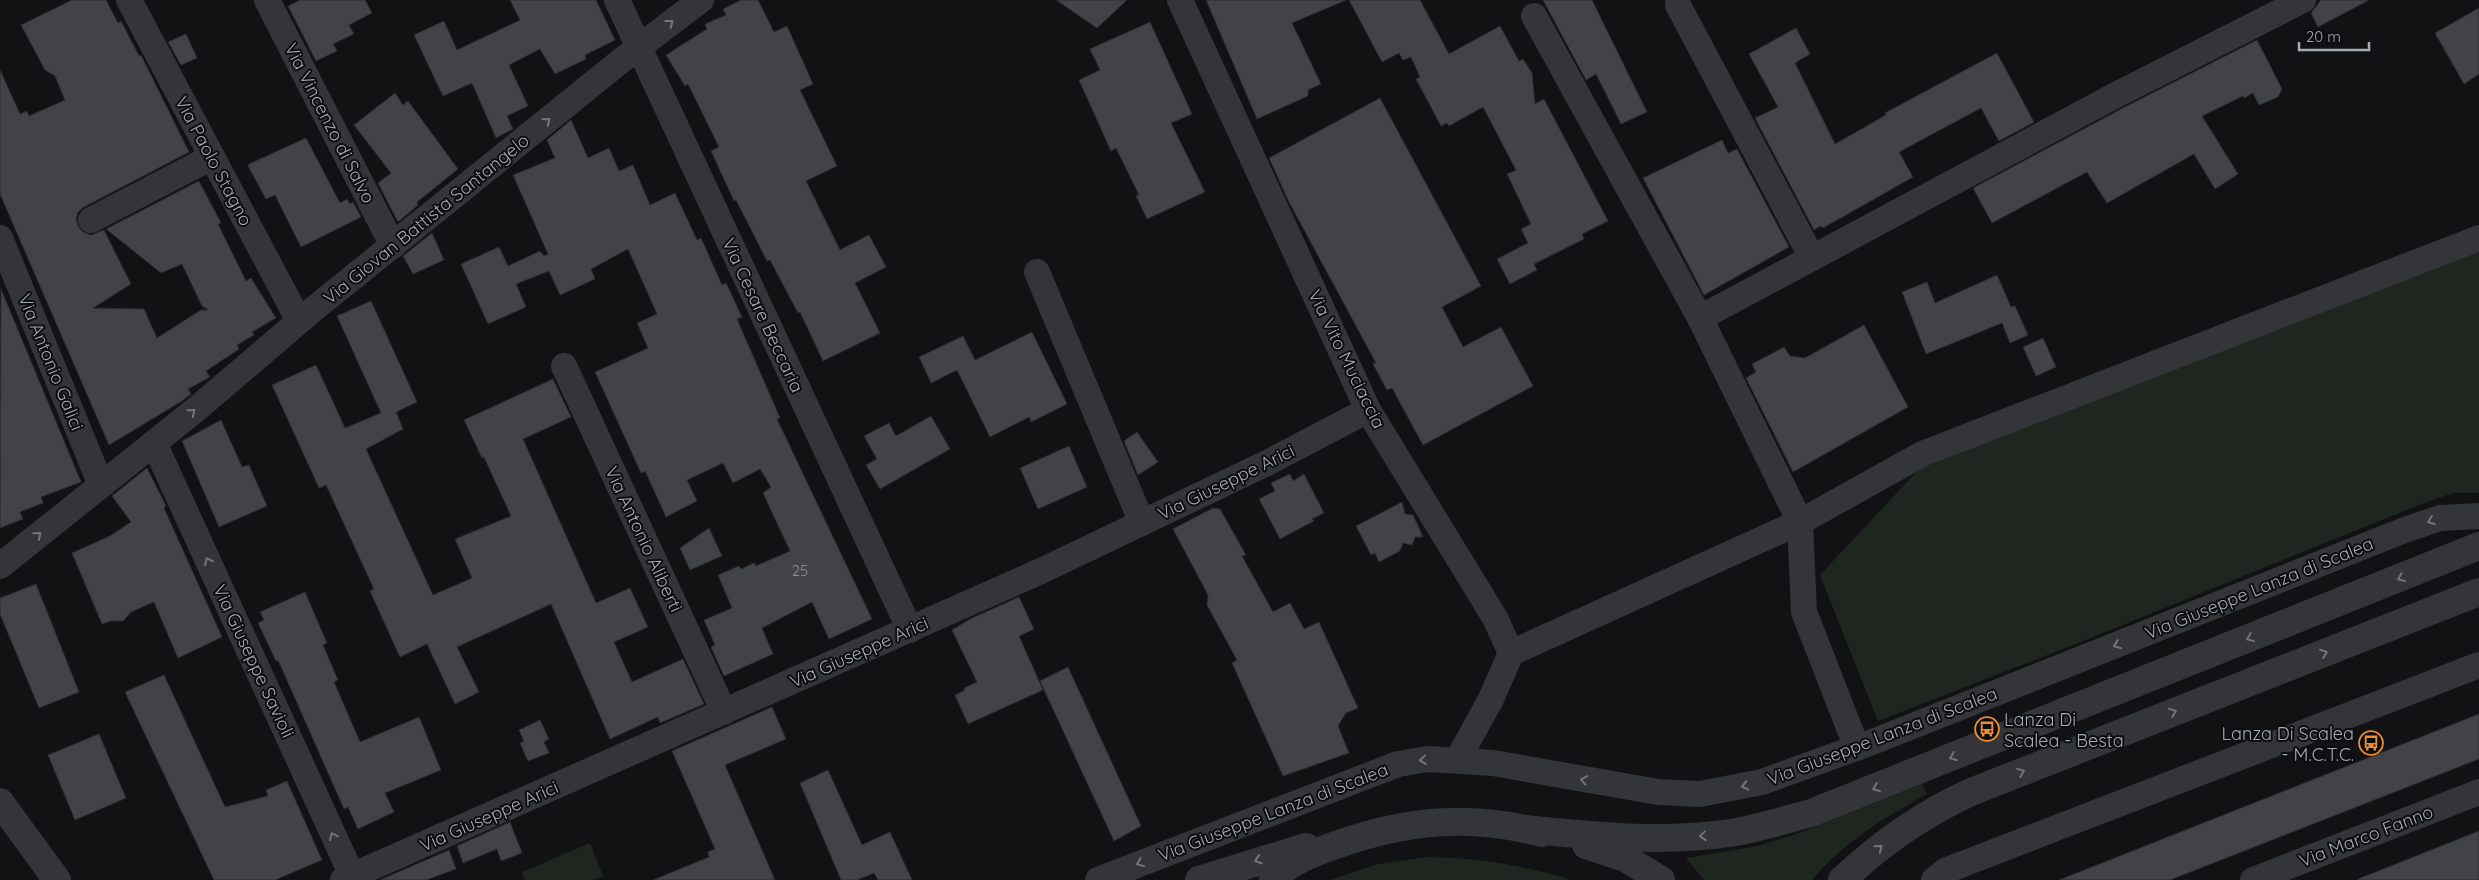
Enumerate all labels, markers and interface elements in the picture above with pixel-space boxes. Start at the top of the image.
scale bar [2299,20,2369,52]
one-way arrow [664,21,673,29]
text: 20 m [2306,27,2341,46]
street label: Via Vincenzo di Salvo [280,39,380,207]
street label: Via Paolo Stagno [170,92,258,230]
one-way arrow [542,117,551,126]
street label: Via Giovan Battista Santangelo [318,129,534,309]
street label: Via Cesare Beccaria [717,234,809,396]
street label: Via Vito Muciaccia [1303,286,1391,432]
street label: Via Antonio Galici [13,290,89,434]
one-way arrow [186,410,195,418]
street label: Via Giuseppe Arici [1154,439,1298,525]
street label: Via Antonio Aliberti [600,462,688,616]
one-way arrow [2427,515,2436,525]
street label: Via Giuseppe Lanza di Scalea [2141,532,2377,644]
one-way arrow [32,533,41,541]
one-way arrow [204,557,214,566]
house number: 25 [792,561,808,580]
one-way arrow [2397,571,2406,582]
street label: Via Giuseppe Savioli [208,581,300,741]
street label: Via Giuseppe Arici [786,611,932,693]
one-way arrow [2246,632,2255,642]
one-way arrow [2113,639,2122,649]
one-way arrow [2319,649,2328,659]
street label: Via Giuseppe Lanza di Scalea [1764,682,2000,790]
place label: Lanza Di Scalea - Besta [2004,708,2124,752]
one-way arrow [2168,708,2176,718]
bus stop icon: Lanza Di Scalea - Besta [1974,716,2000,742]
place label: Lanza Di Scalea - M.C.T.C. [2222,722,2354,766]
bus stop icon: Lanza Di Scalea - M.C.T.C. [2358,730,2384,756]
one-way arrow [1949,750,1958,761]
one-way arrow [1419,754,1427,765]
street label: Via Giuseppe Lanza di Scalea [1155,758,1391,866]
one-way arrow [2017,768,2025,778]
street label: Via Giuseppe Arici [416,775,562,857]
one-way arrow [1580,775,1588,785]
one-way arrow [1740,780,1749,791]
one-way arrow [1872,782,1880,792]
street label: Via Marco Fanno [2296,800,2436,872]
one-way arrow [1699,830,1707,841]
one-way arrow [329,832,340,841]
one-way arrow [1873,846,1882,854]
one-way arrow [1254,855,1263,865]
one-way arrow [1136,857,1145,868]

